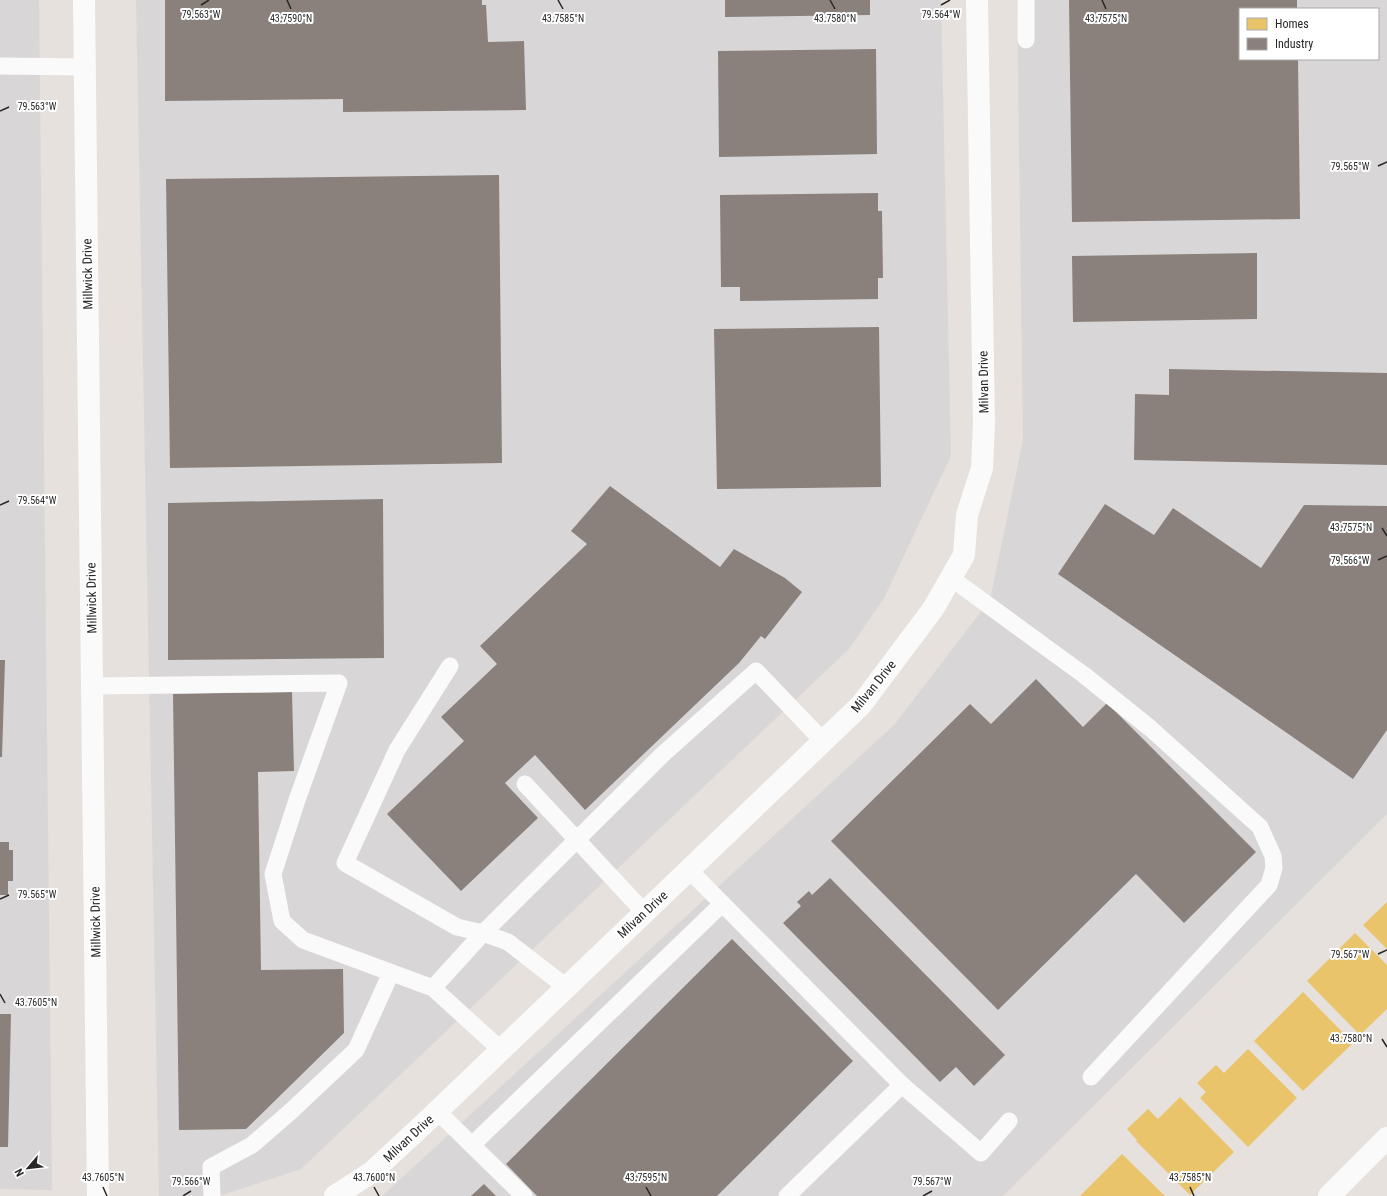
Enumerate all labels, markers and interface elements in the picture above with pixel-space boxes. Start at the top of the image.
legend [1239,8,1379,60]
text: 79.563°W [182,9,221,20]
text: 79.564°W [922,9,961,20]
text: 43.7590°N [270,13,312,24]
text: 43.7585°N [542,13,584,24]
text: 43.7580°N [814,13,856,24]
text: 43.7575°N [1085,13,1127,24]
text: Homes [1275,17,1309,31]
text: Industry [1275,37,1313,51]
text: 79.563°W [18,101,57,112]
text: 79.565°W [1331,161,1370,172]
street label: Millwick Drive [79,238,96,310]
street label: Milvan Drive [975,351,992,413]
text: 79.564°W [18,495,57,506]
text: 43.7575°N [1330,522,1372,533]
text: 79.566°W [1331,555,1370,566]
street label: Millwick Drive [83,562,100,634]
street label: Milvan Drive [848,657,899,715]
street label: Millwick Drive [87,886,104,958]
street label: Milvan Drive [614,887,670,941]
text: 79.565°W [18,889,57,900]
text: 79.567°W [1331,949,1370,960]
text: 43.7605°N [15,997,57,1008]
text: 43.7580°N [1330,1033,1372,1044]
street label: Milvan Drive [380,1111,436,1165]
north arrow [8,1148,48,1188]
text: N [12,1166,27,1178]
text: 43.7605°N [82,1172,124,1183]
text: 43.7600°N [353,1172,395,1183]
text: 43.7595°N [625,1172,667,1183]
text: 43.7585°N [1169,1172,1211,1183]
text: 79.566°W [172,1176,211,1187]
text: 79.567°W [913,1176,952,1187]

